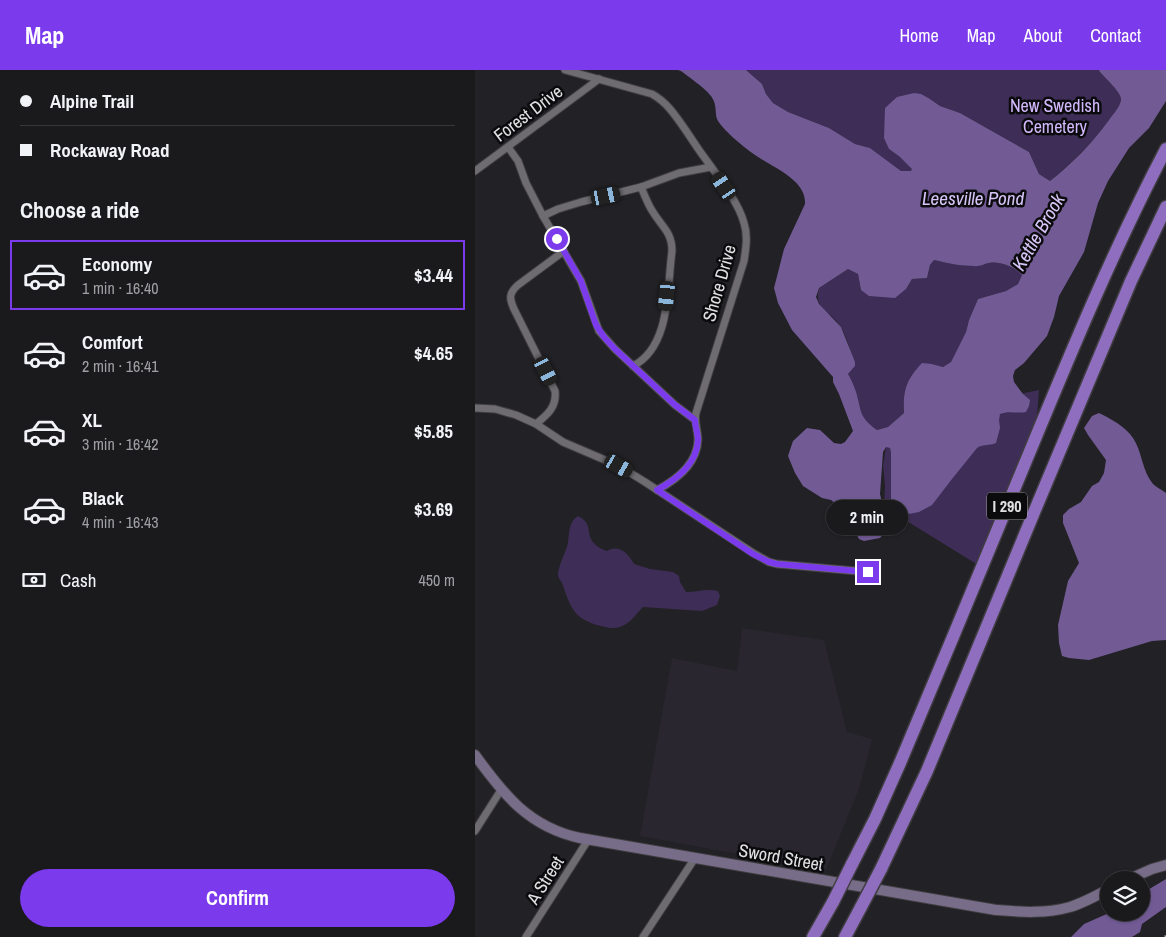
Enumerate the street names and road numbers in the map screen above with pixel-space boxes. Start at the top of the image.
street label: Forest Drive [488,79,568,147]
street label: Shore Drive [696,242,742,324]
road number: I 290 [987,492,1027,520]
street label: Sword Street [737,837,825,877]
street label: A Street [520,851,570,910]

